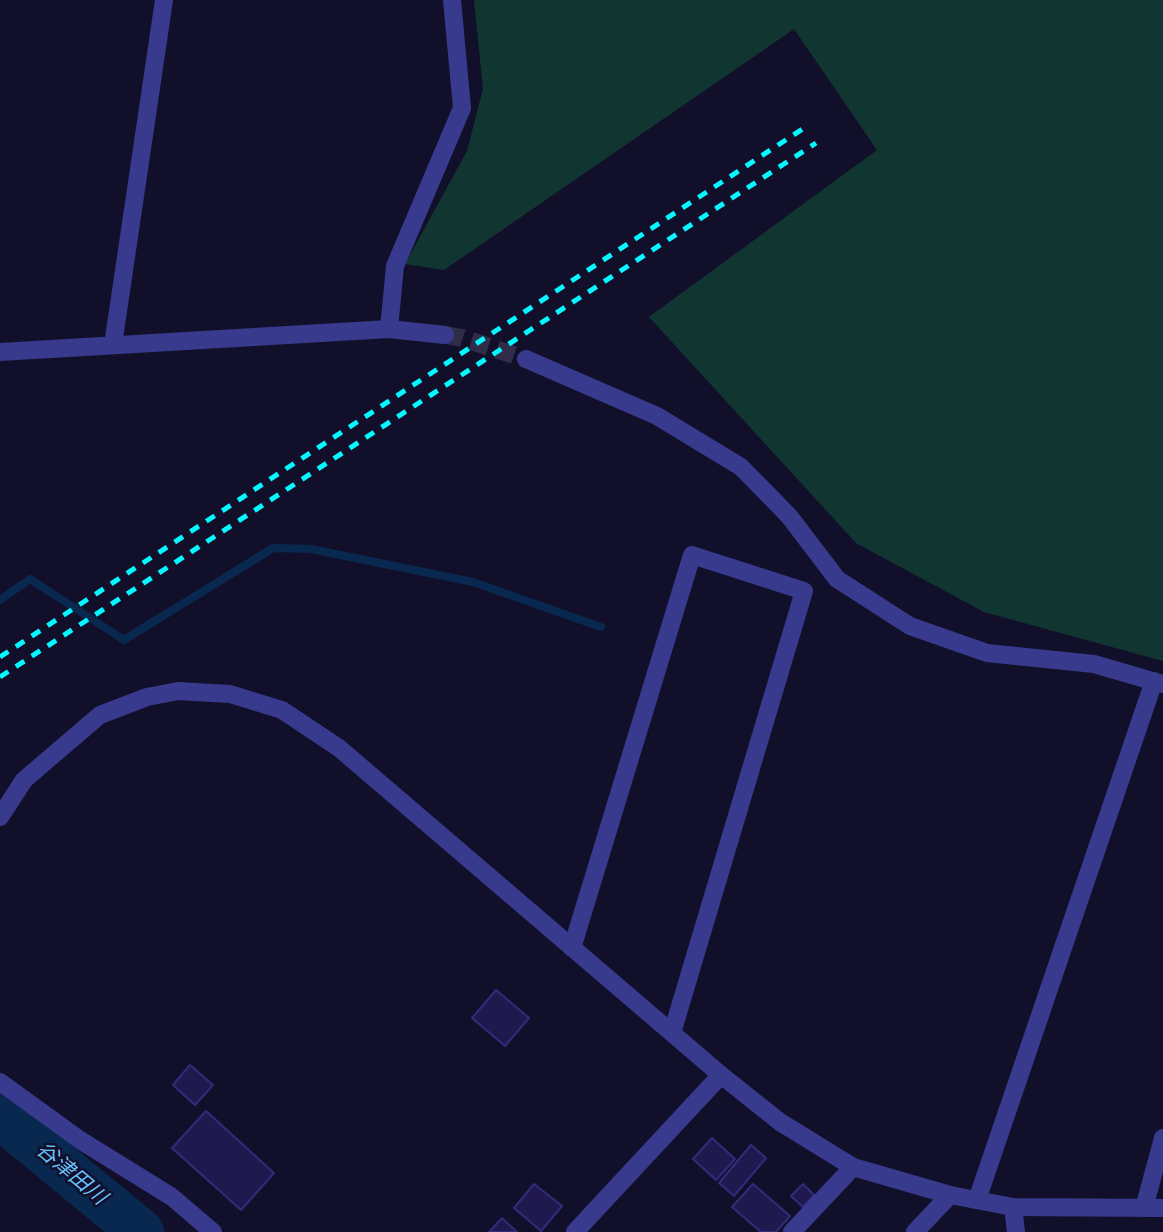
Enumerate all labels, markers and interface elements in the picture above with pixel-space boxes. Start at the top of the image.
water label: 谷津田川 [31,1137,111,1211]

